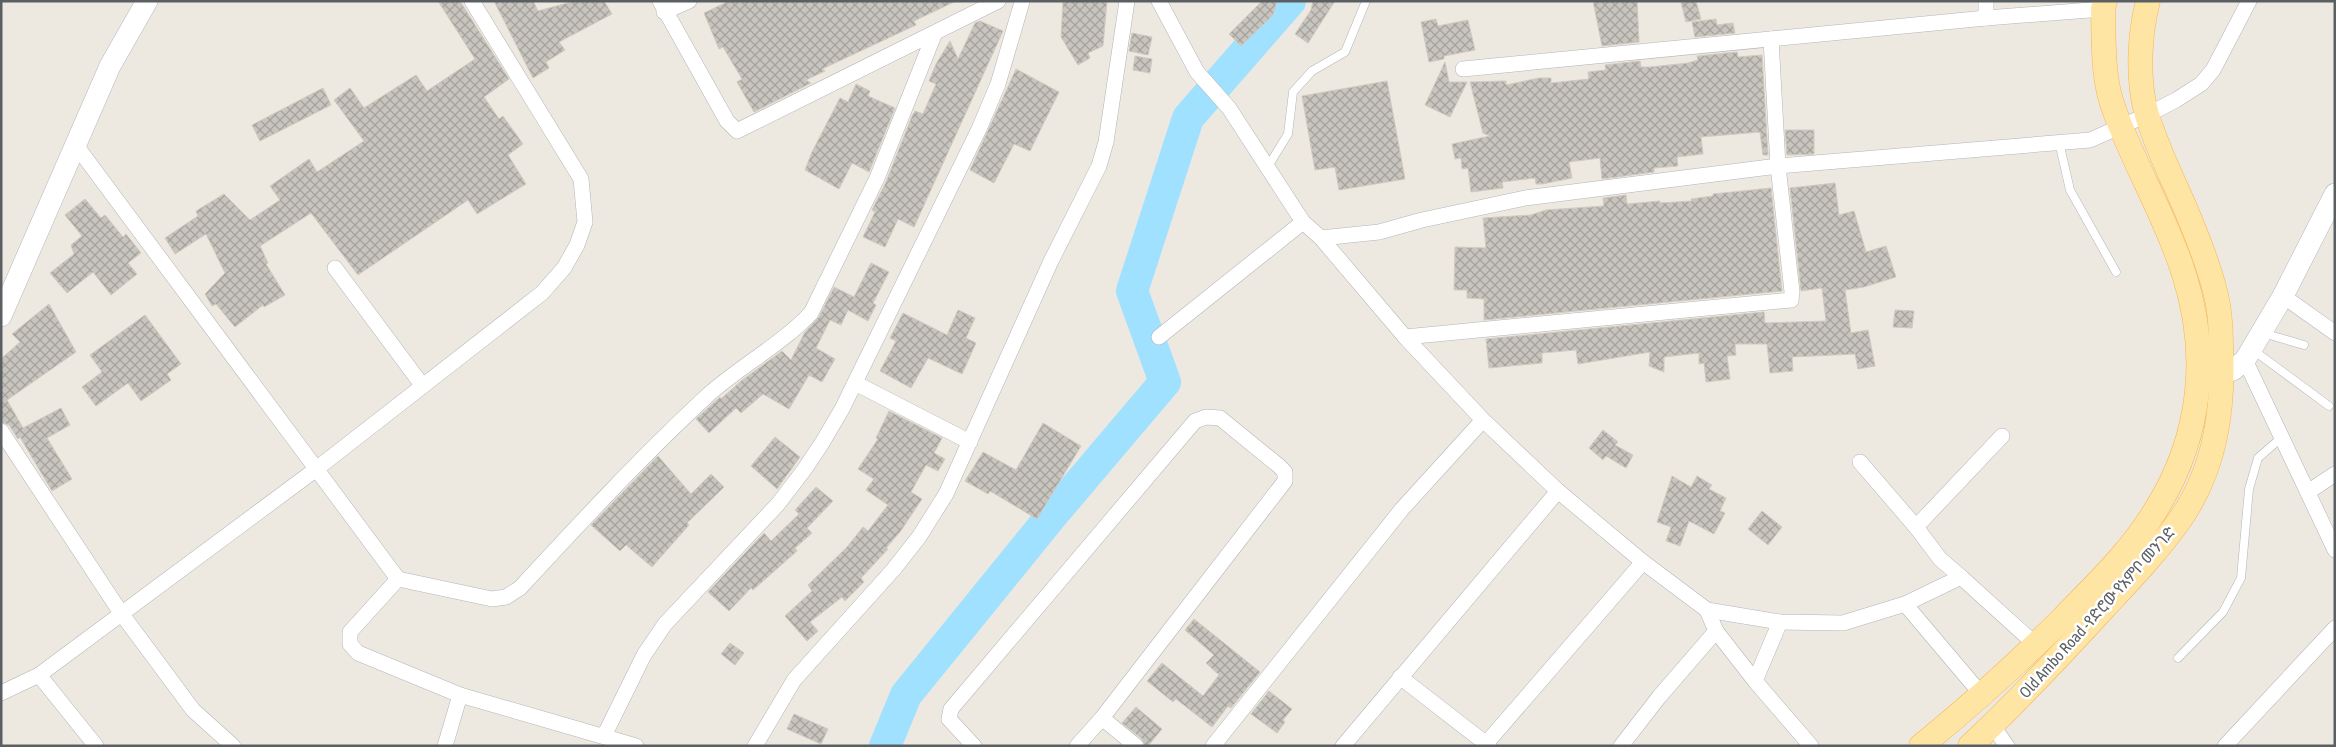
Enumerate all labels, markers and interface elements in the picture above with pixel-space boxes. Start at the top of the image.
street label: Old Ambo Road -የድሮው የአምቦ መንገድ [2015,522,2179,701]

